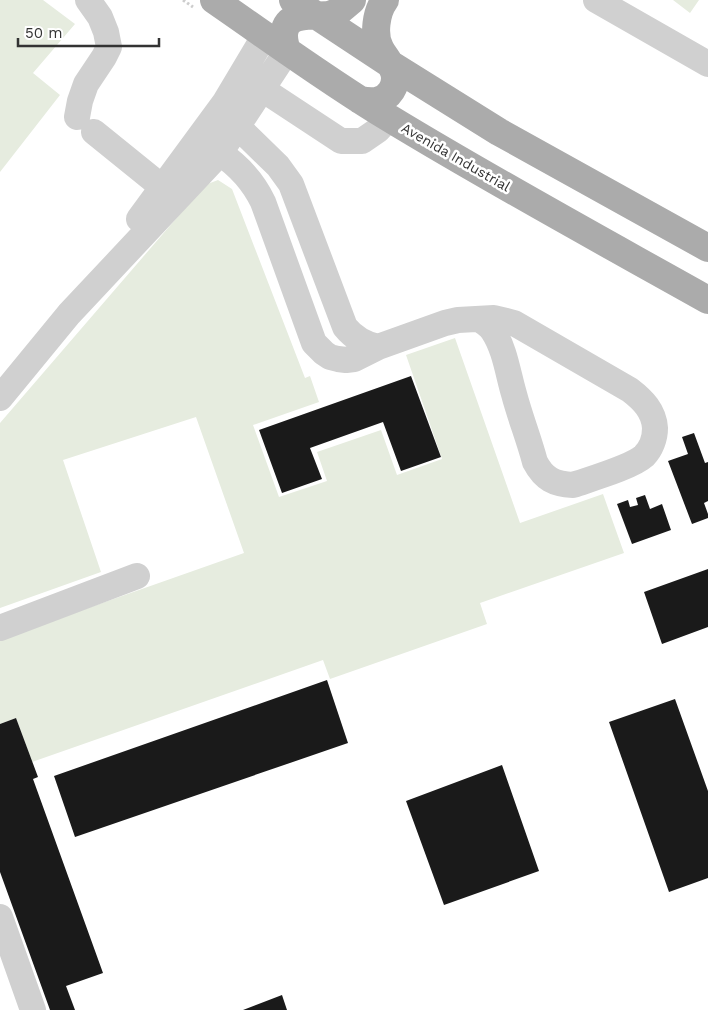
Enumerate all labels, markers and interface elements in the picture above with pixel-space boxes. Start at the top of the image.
scale bar [18,15,159,47]
text: 50 m [25,24,62,42]
street label: Avenida Industrial [399,119,514,195]

